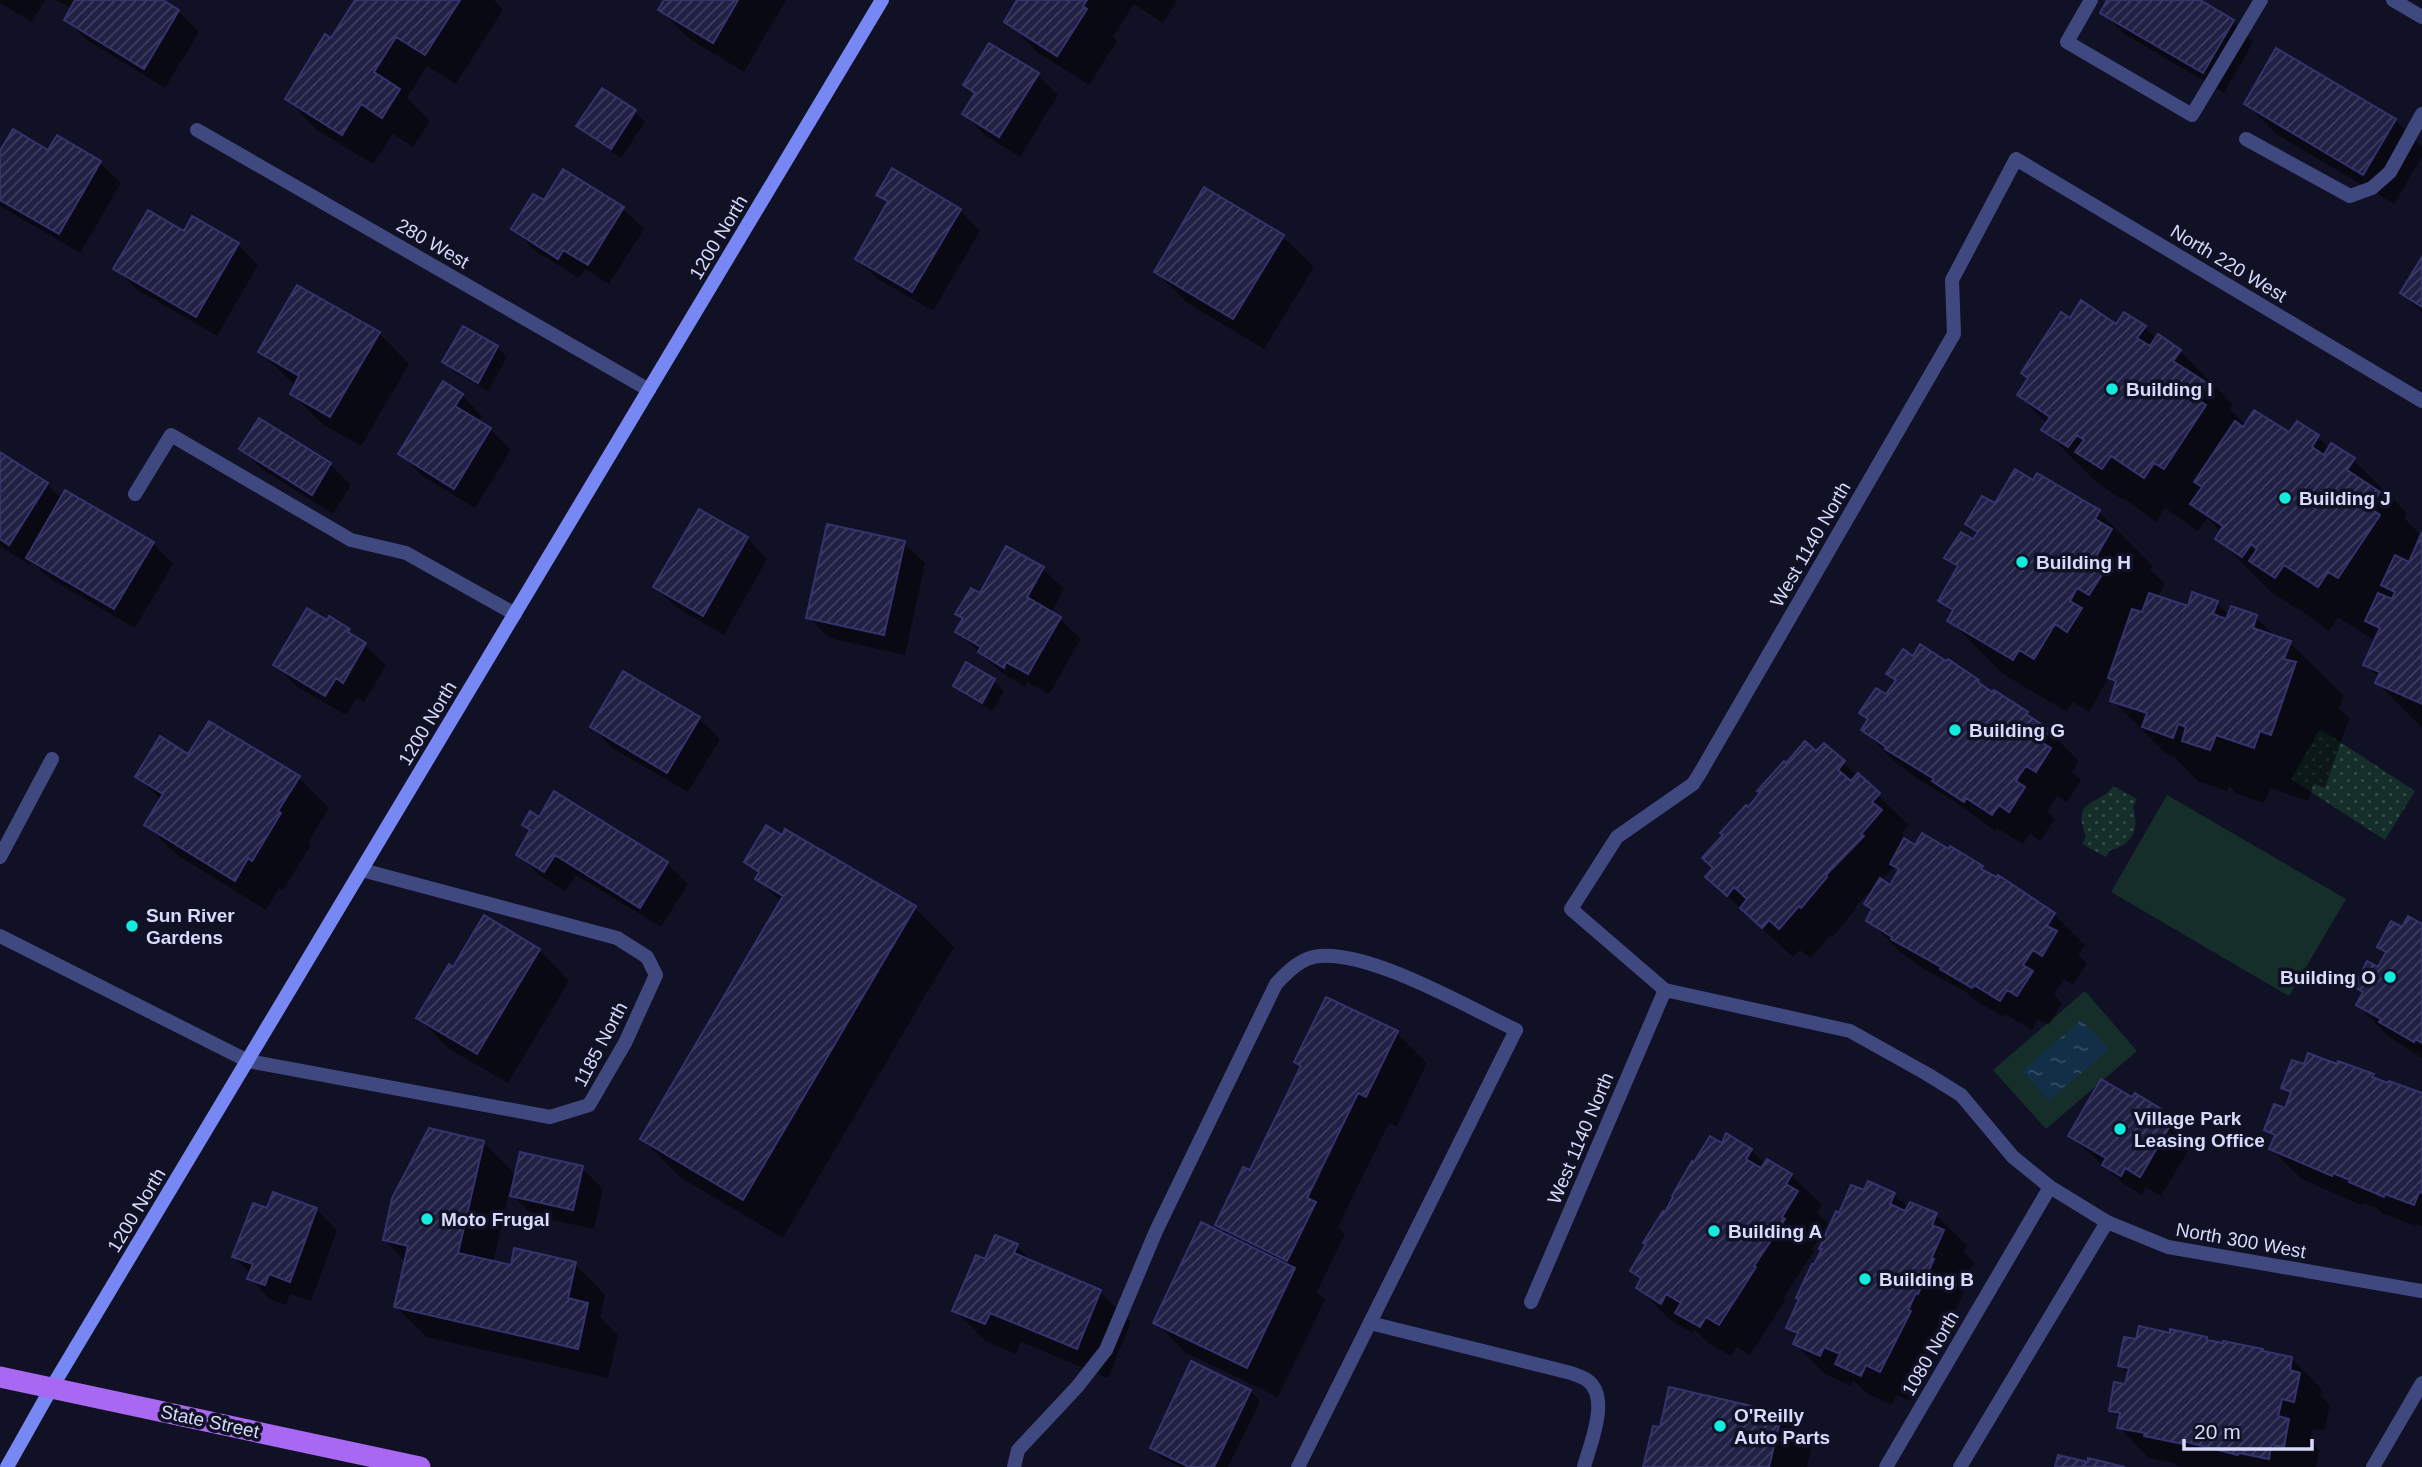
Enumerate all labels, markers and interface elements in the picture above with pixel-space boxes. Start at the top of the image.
street label: 1200 North [685,192,752,283]
street label: 280 West [393,214,473,273]
street label: North 220 West [2167,221,2291,307]
place label: Building I [2126,379,2213,400]
marker: Building I [2104,381,2120,397]
street label: West 1140 North [1766,478,1855,610]
place label: Building J [2299,488,2391,509]
marker: Building J [2277,490,2293,506]
place label: Building H [2036,552,2131,573]
marker: Building H [2014,554,2030,570]
street label: 1200 North [394,678,461,769]
place label: Building G [1969,720,2065,741]
marker: Building G [1947,722,1963,738]
place label: Sun River Gardens [146,905,235,948]
marker: Sun River Gardens [124,918,140,934]
place label: Building O [2280,967,2376,988]
marker: Building O [2382,969,2398,985]
street label: 1185 North [569,998,631,1090]
street label: West 1140 North [1543,1069,1618,1207]
place label: Village Park Leasing Office [2134,1108,2265,1151]
marker: Village Park Leasing Office [2112,1121,2128,1137]
street label: 1200 North [103,1165,170,1256]
place label: Moto Frugal [441,1209,550,1230]
marker: Moto Frugal [419,1211,435,1227]
street label: North 300 West [2174,1219,2308,1262]
place label: Building A [1728,1221,1823,1242]
marker: Building A [1706,1223,1722,1239]
place label: Building B [1879,1269,1974,1290]
marker: Building B [1857,1271,1873,1287]
street label: 1080 North [1898,1307,1963,1399]
street label: State Street [159,1401,262,1442]
place label: O'Reilly Auto Parts [1734,1405,1830,1448]
scale bar [2184,1408,2312,1452]
marker: O'Reilly Auto Parts [1712,1418,1728,1434]
text: 20 m [2194,1420,2241,1443]

